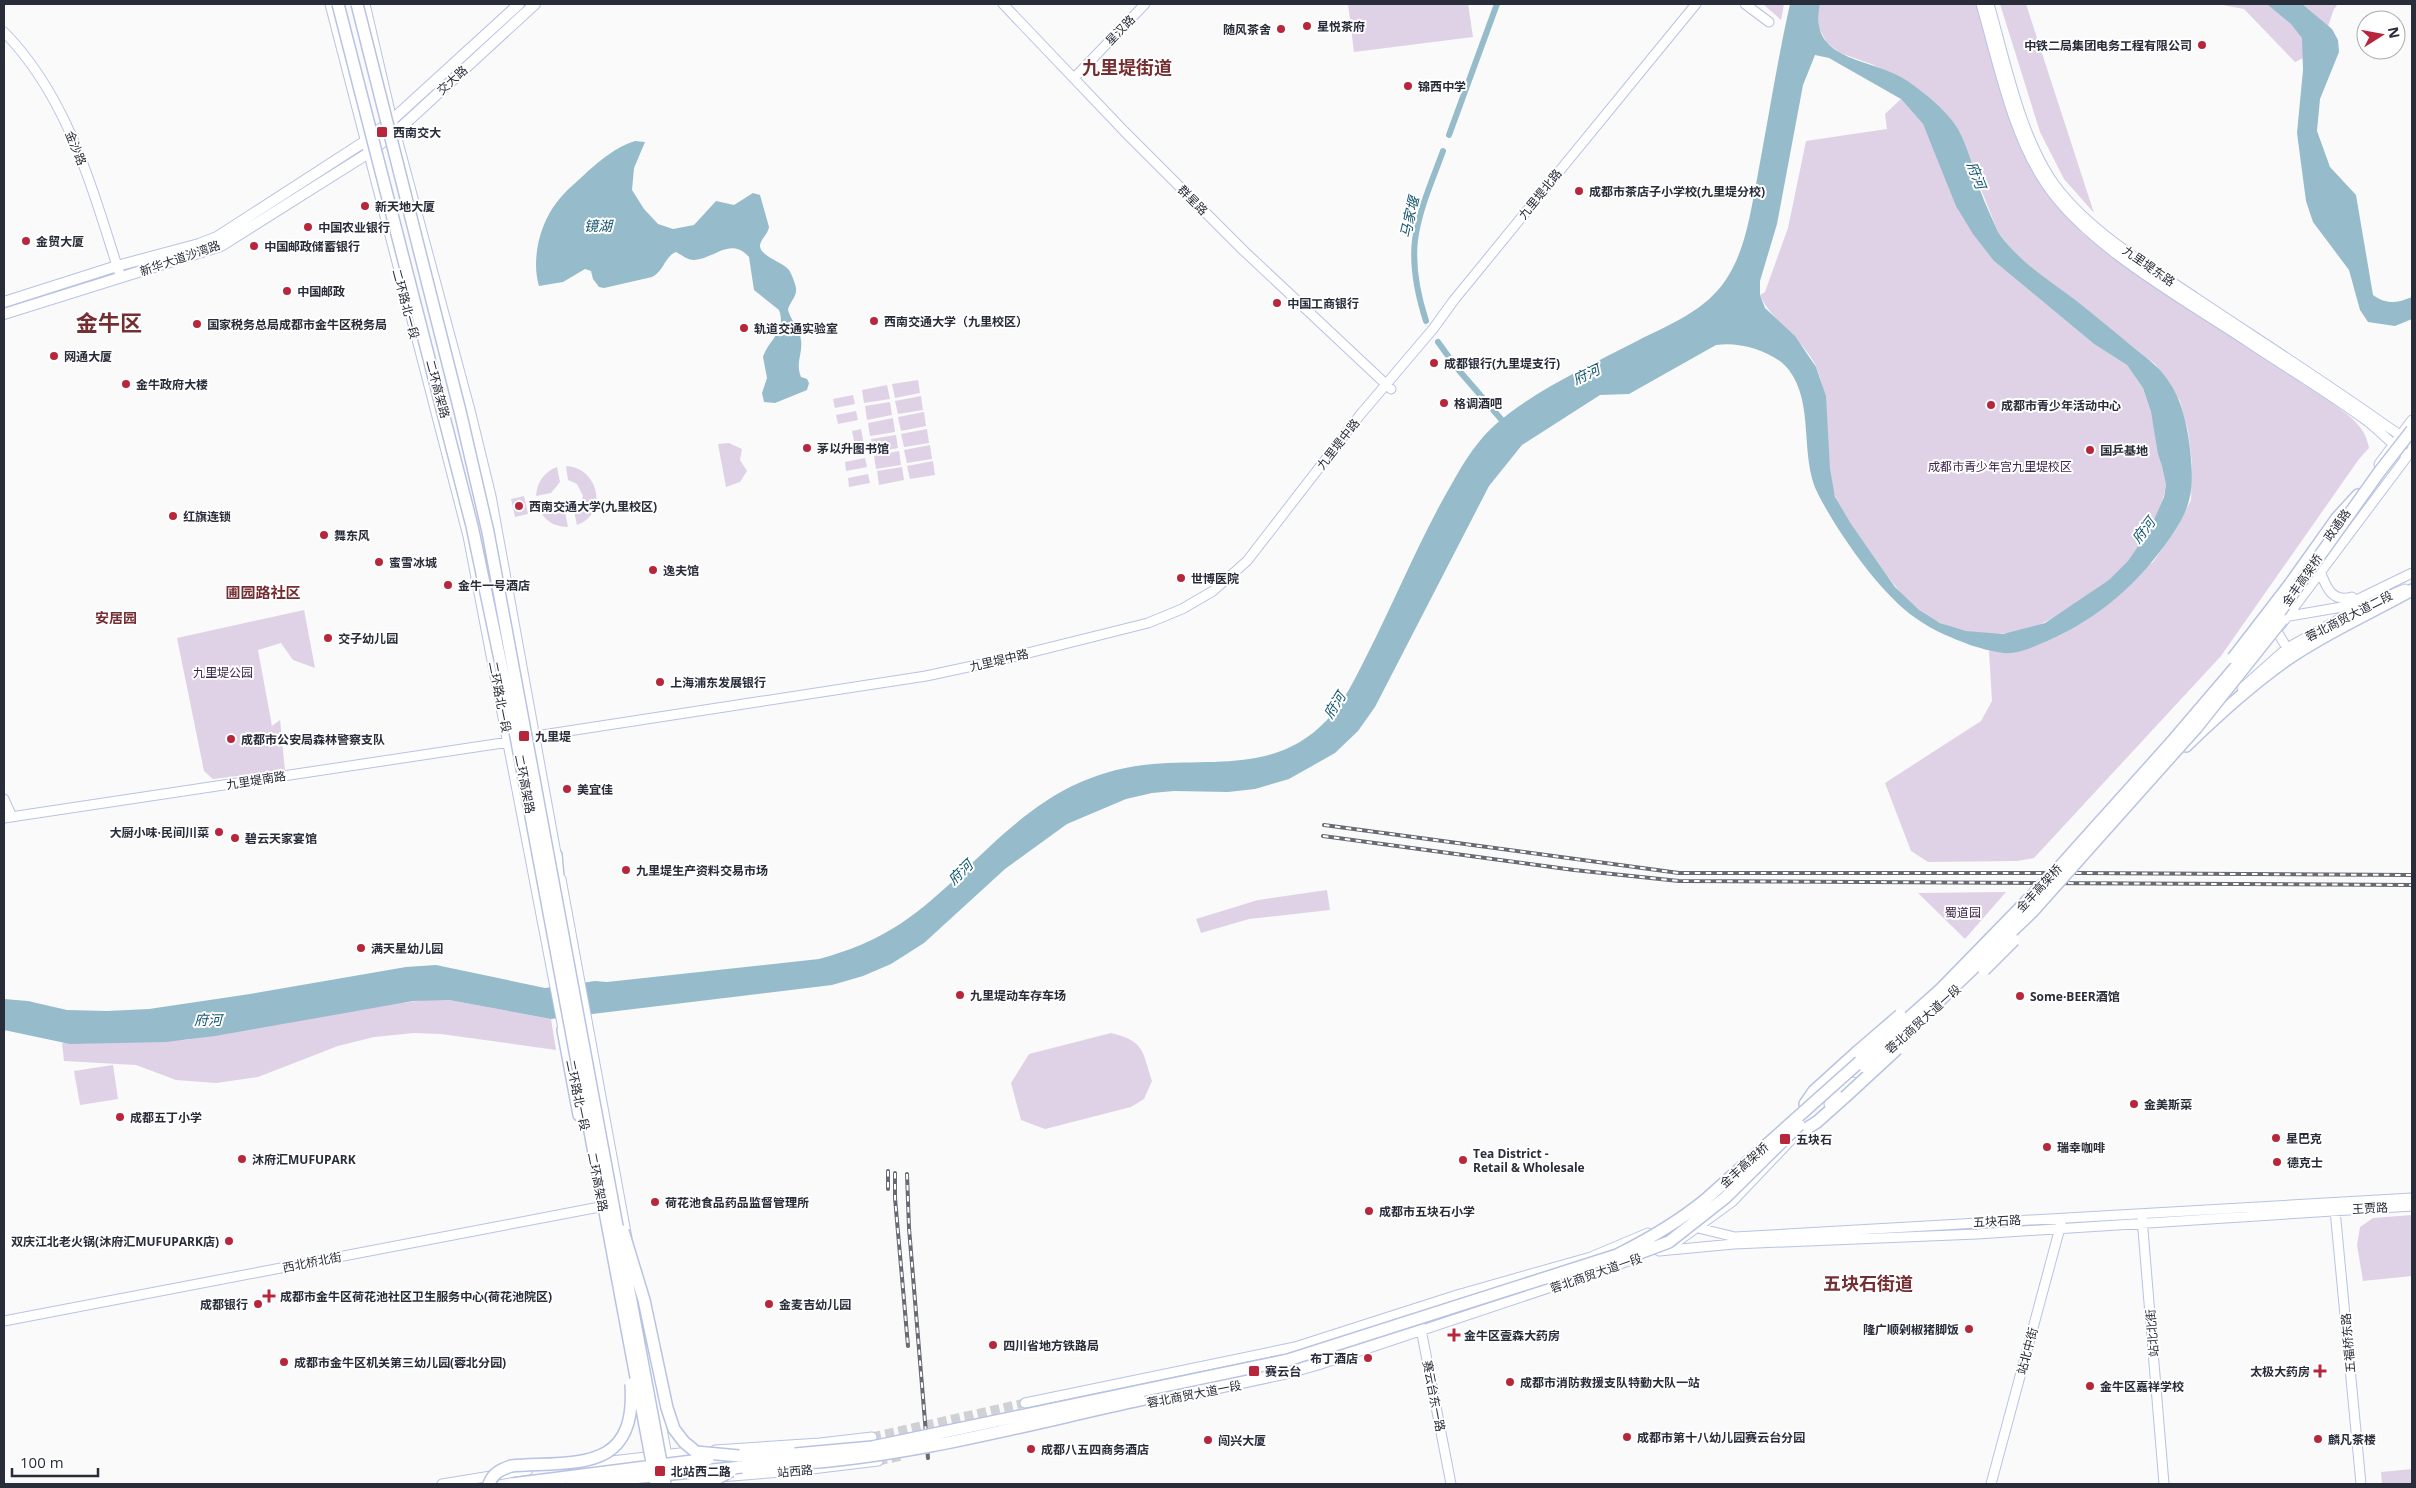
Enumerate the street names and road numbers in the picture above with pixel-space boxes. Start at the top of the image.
street label: 星汉路 [1101,11,1139,49]
street label: 交大路 [433,62,471,98]
street label: 金沙路 [61,128,91,168]
street label: 九里堤北路 [1515,165,1565,223]
street label: 群星路 [1174,181,1212,219]
street label: 新华大道沙湾路 [138,236,222,280]
street label: 九里堤东路 [2120,242,2178,290]
street label: 二环路北一段 [388,267,424,341]
street label: 二环高架路 [422,358,454,420]
street label: 九里堤中路 [1313,415,1363,473]
street label: 政通路 [2320,505,2354,545]
street label: 金丰高架桥 [2278,551,2326,609]
street label: 蓉北商贸大道二段 [2302,587,2396,645]
street label: 九里堤中路 [968,645,1030,675]
street label: 二环路北一段 [485,660,515,734]
street label: 二环高架路 [511,753,539,815]
street label: 九里堤南路 [225,767,287,793]
street label: 金丰高架桥 [2012,860,2066,916]
street label: 蓉北商贸大道一段 [1882,981,1964,1057]
street label: 二环路北一段 [562,1058,594,1132]
street label: 金丰高架桥 [1716,1139,1772,1191]
street label: 二环高架路 [584,1151,612,1213]
street label: 王贾路 [2352,1199,2388,1217]
street label: 五块石路 [1973,1211,2021,1231]
street label: 西北桥北街 [281,1248,343,1276]
street label: 蓉北商贸大道一段 [1548,1249,1644,1297]
street label: 站北北街 [2141,1308,2163,1358]
street label: 五福桥东路 [2337,1312,2359,1374]
street label: 站北中街 [2013,1326,2041,1376]
street label: 赛云台东一路 [1419,1359,1449,1433]
street label: 蓉北商贸大道一段 [1145,1376,1243,1412]
street label: 站西路 [776,1461,814,1481]

